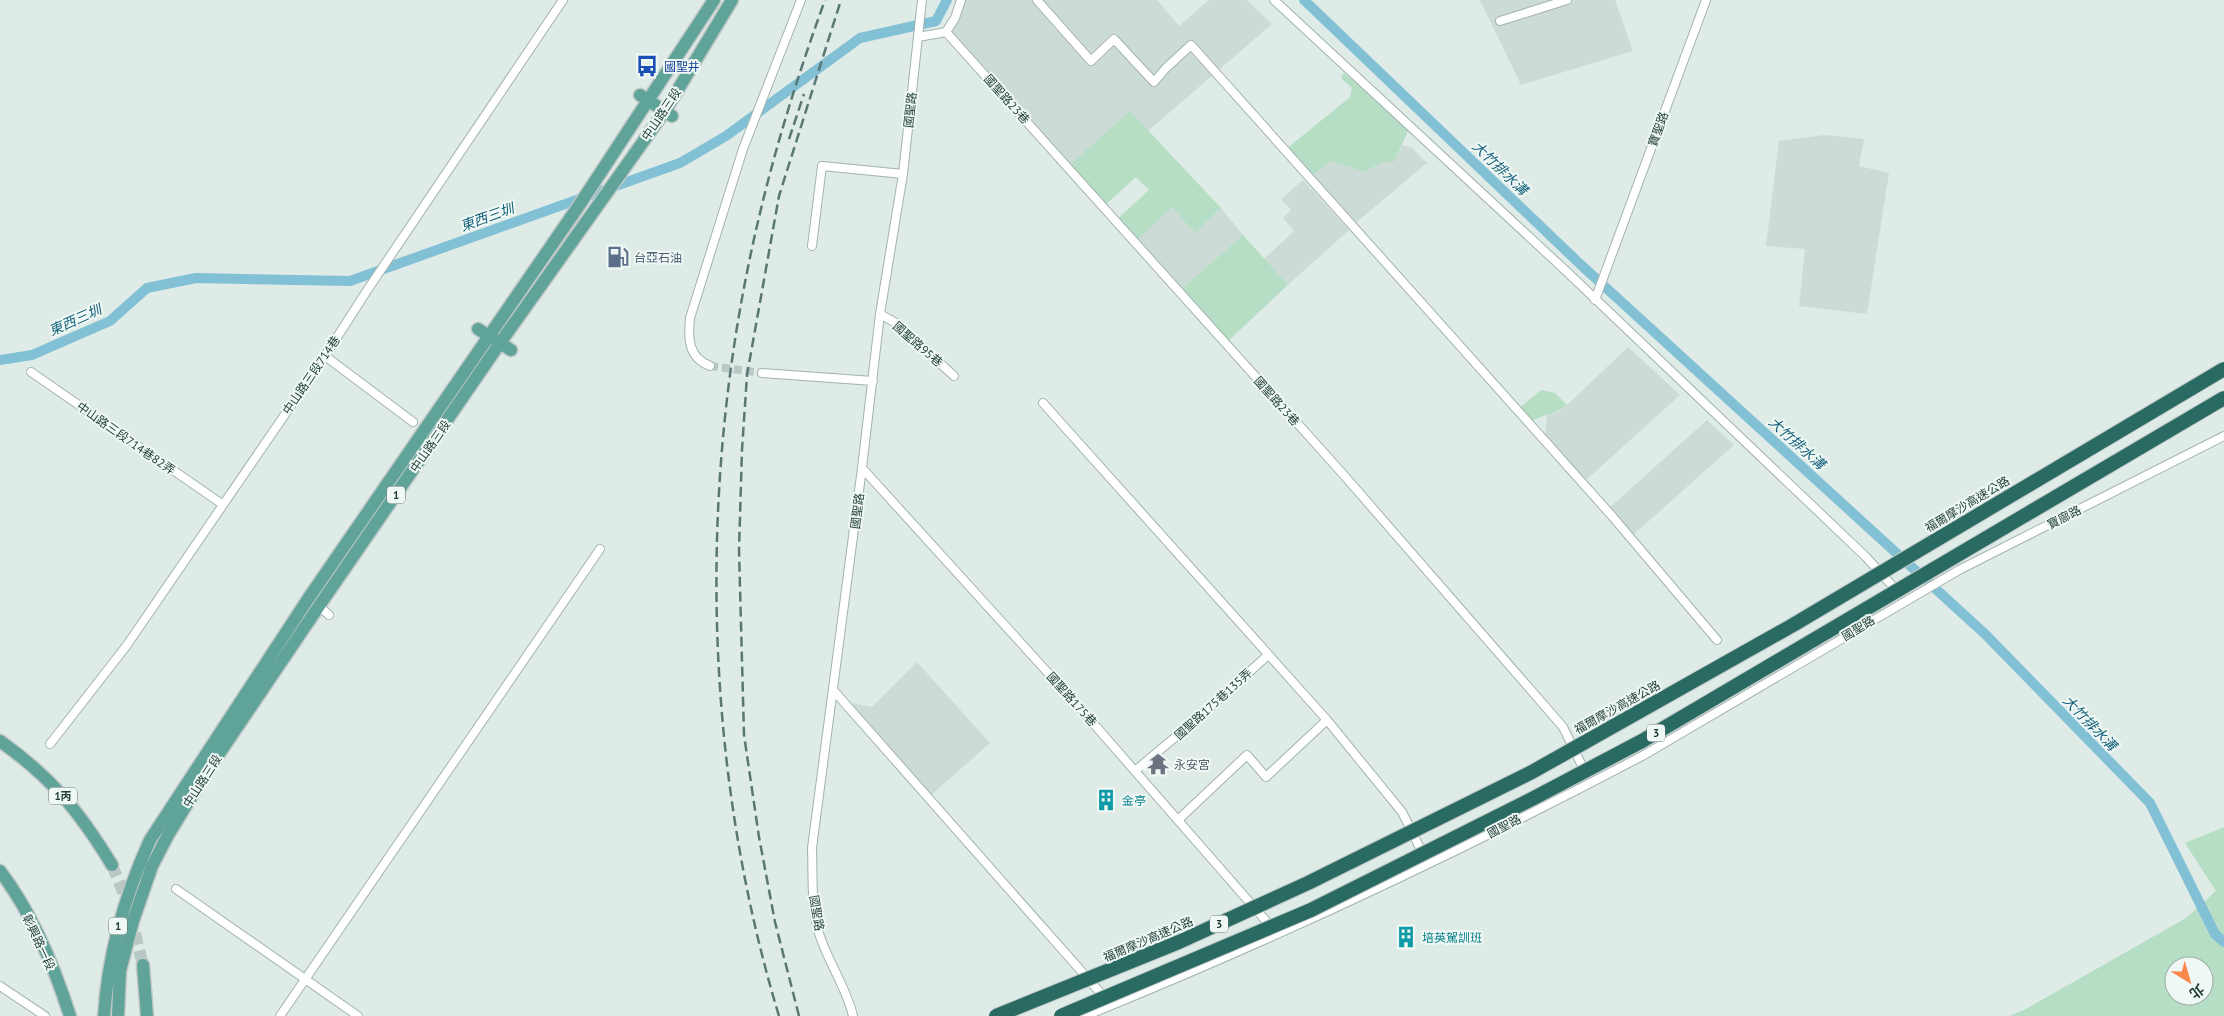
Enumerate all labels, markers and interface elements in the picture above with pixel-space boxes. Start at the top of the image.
bus stop icon: 國聖井 [634,53,660,79]
place label: 國聖井 [664,59,700,74]
street label: 國聖路23巷 [981,71,1033,127]
street label: 中山路三段 [638,85,684,143]
street label: 國聖路 [901,91,919,129]
street label: 寶聖路 [1645,110,1671,148]
water label: 大竹排水溝 [1469,137,1533,200]
water label: 東西三圳 [458,198,518,235]
fuel station icon: 台亞石油 [605,244,631,270]
place label: 台亞石油 [634,250,682,265]
water label: 東西三圳 [46,300,106,340]
street label: 國聖路95巷 [890,318,946,370]
street label: 中山路三段714巷 [279,333,343,417]
street label: 國聖路23巷 [1251,373,1303,429]
street label: 中山路三段714巷82弄 [74,398,178,478]
water label: 大竹排水溝 [1765,413,1831,474]
street label: 中山路三段 [407,417,453,475]
street label: 福爾摩沙高速公路 [1922,473,2012,535]
road number: 1 [387,486,405,504]
street label: 國聖路 [847,492,867,530]
street label: 寶廍路 [2045,502,2083,532]
street label: 國聖路 [1839,612,1877,644]
street label: 國聖路175巷135弄 [1171,665,1255,743]
street label: 國聖路175巷 [1044,669,1100,729]
street label: 福爾摩沙高速公路 [1571,677,1663,737]
water label: 大竹排水溝 [2059,692,2122,756]
road number: 3 [1647,724,1665,741]
temple icon: 永安宮 [1145,751,1171,777]
street label: 中山路三段 [179,752,225,810]
place label: 永安宮 [1174,757,1210,772]
building icon: 金亭 [1093,787,1119,813]
road number: 1丙 [49,788,77,804]
place label: 金亭 [1122,793,1146,808]
street label: 國聖路 [1485,811,1523,841]
street label: 國聖路 [806,894,828,932]
street label: 彰興路一段 [20,912,58,972]
street label: 福爾摩沙高速公路 [1101,913,1195,965]
road number: 3 [1210,916,1228,932]
road number: 1 [109,918,127,934]
building icon: 培英駕訓班 [1393,924,1419,950]
place label: 培英駕訓班 [1422,930,1482,945]
north arrow [2164,956,2214,1006]
text: 北 [2186,980,2208,1003]

